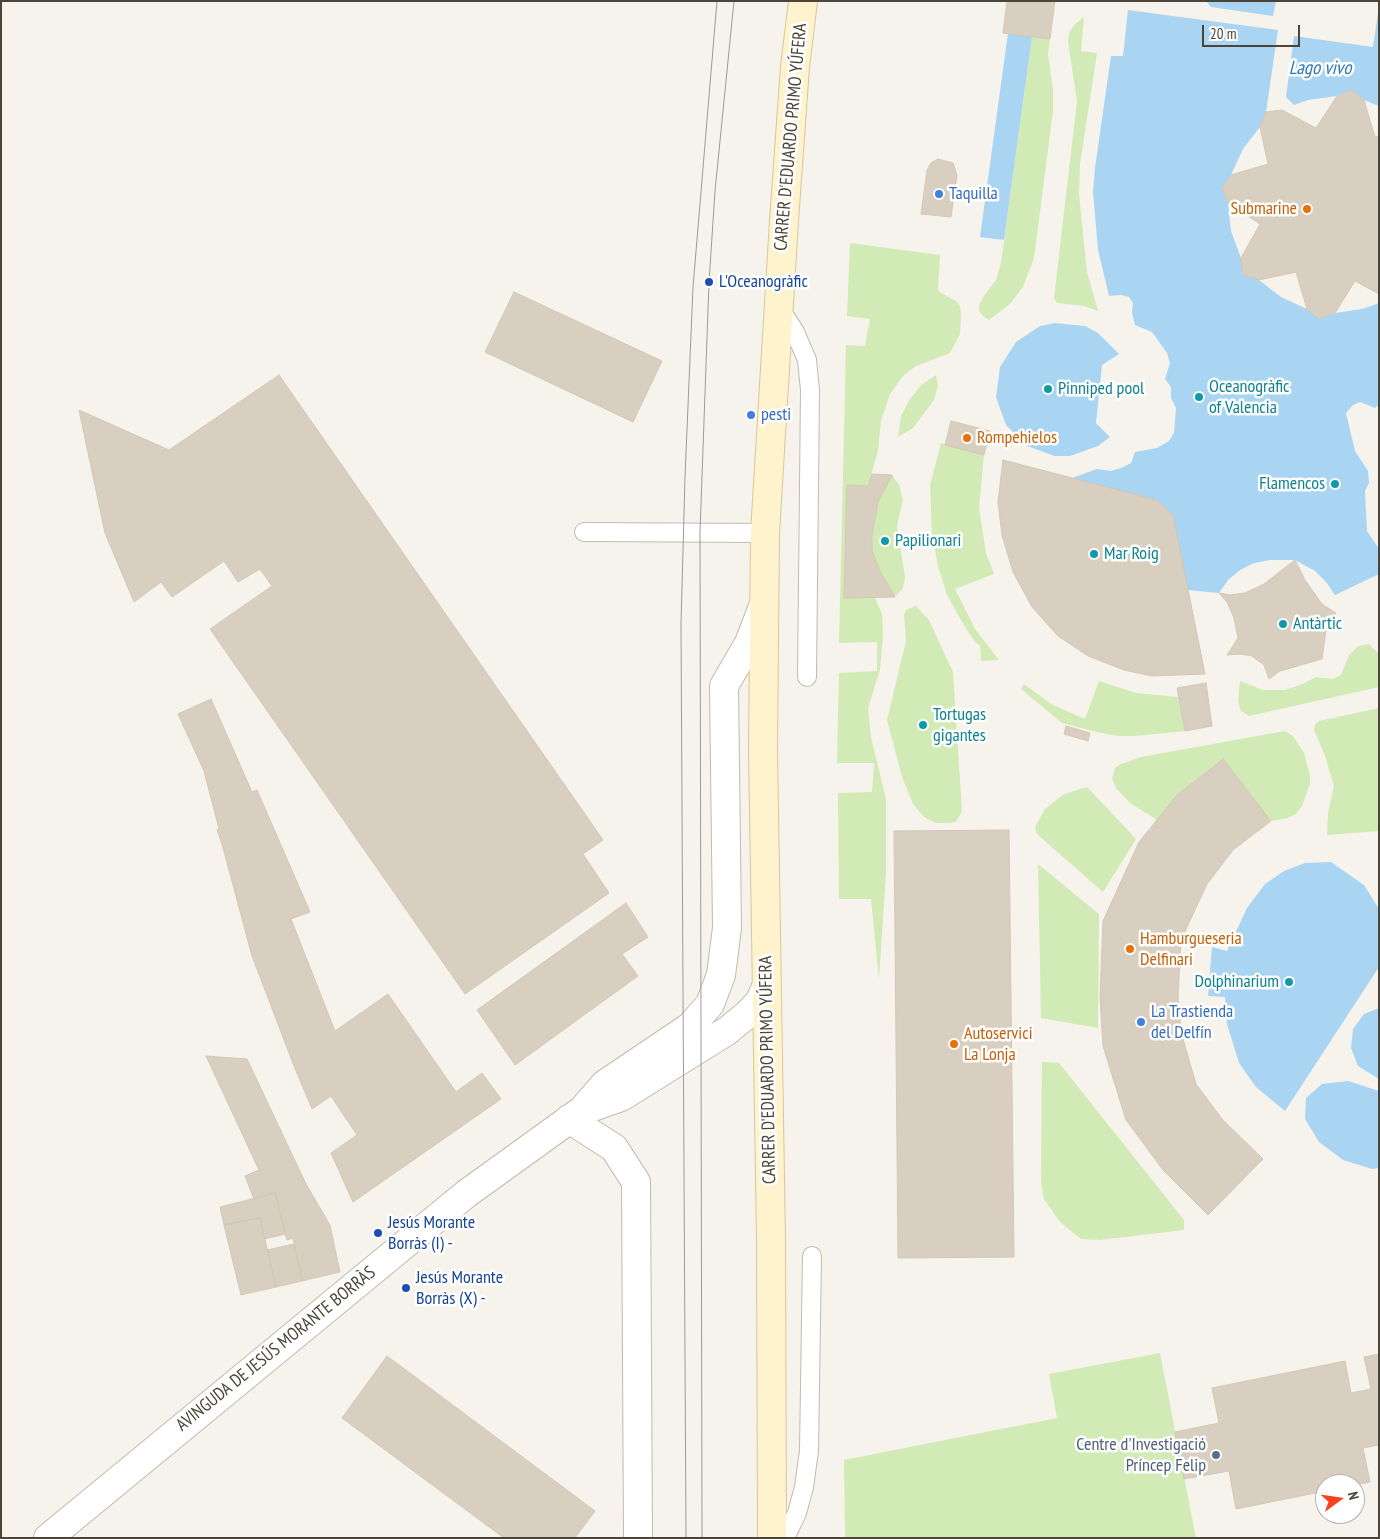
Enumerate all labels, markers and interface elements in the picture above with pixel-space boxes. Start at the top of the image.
scale bar [1205,15,1302,47]
street label: CARRER D'EDUARDO PRIMO YÚFERA [770,22,812,252]
text: 20 m [1210,24,1236,43]
water label: Lago vivo [1289,58,1351,80]
place label: Taquilla [949,183,998,205]
marker: Taquilla [933,188,945,200]
place label: Submarine [1231,198,1297,220]
marker: Submarine [1301,203,1313,215]
place label: L'Oceanogràfic [719,271,808,293]
marker: L'Oceanogràfic [703,276,715,288]
place label: Oceanogràfic of Valencia [1209,376,1289,418]
place label: Pinniped pool [1058,378,1144,400]
marker: Pinniped pool [1042,383,1054,395]
marker: Oceanogràfic of Valencia [1193,391,1205,403]
place label: pesti [761,404,791,426]
marker: pesti [745,409,757,421]
place label: Rompehielos [977,427,1057,449]
marker: Rompehielos [961,432,973,444]
place label: Flamencos [1259,473,1325,495]
marker: Flamencos [1329,478,1341,490]
place label: Papilionari [895,530,961,552]
marker: Papilionari [879,535,891,547]
place label: Mar Roig [1104,543,1159,565]
marker: Mar Roig [1088,548,1100,560]
place label: Antàrtic [1293,613,1342,635]
marker: Antàrtic [1277,618,1289,630]
place label: Tortugas gigantes [933,704,986,746]
marker: Tortugas gigantes [917,719,929,731]
place label: Hamburgueseria Delfinari [1140,928,1242,971]
marker: Hamburgueseria Delfinari [1124,943,1136,955]
street label: CARRER D'EDUARDO PRIMO YÚFERA [755,956,781,1184]
place label: Dolphinarium [1194,971,1279,993]
marker: Dolphinarium [1283,976,1295,988]
place label: La Trastienda del Delfín [1151,1001,1233,1044]
marker: La Trastienda del Delfín [1135,1016,1147,1028]
place label: Autoservici La Lonja [964,1023,1033,1066]
marker: Autoservici La Lonja [948,1038,960,1050]
place label: Jesús Morante Borràs (I) - [388,1212,475,1254]
marker: Jesús Morante Borràs (I) - [372,1227,384,1239]
street label: AVINGUDA DE JESÚS MORANTE BORRÀS [172,1262,380,1436]
place label: Jesús Morante Borràs (X) - [416,1267,503,1310]
marker: Jesús Morante Borràs (X) - [400,1282,412,1294]
place label: Centre d'Investigació Príncep Felip [1076,1434,1206,1476]
marker: Centre d'Investigació Príncep Felip [1210,1449,1222,1461]
north arrow [1315,1474,1365,1524]
text: N [1344,1490,1363,1501]

